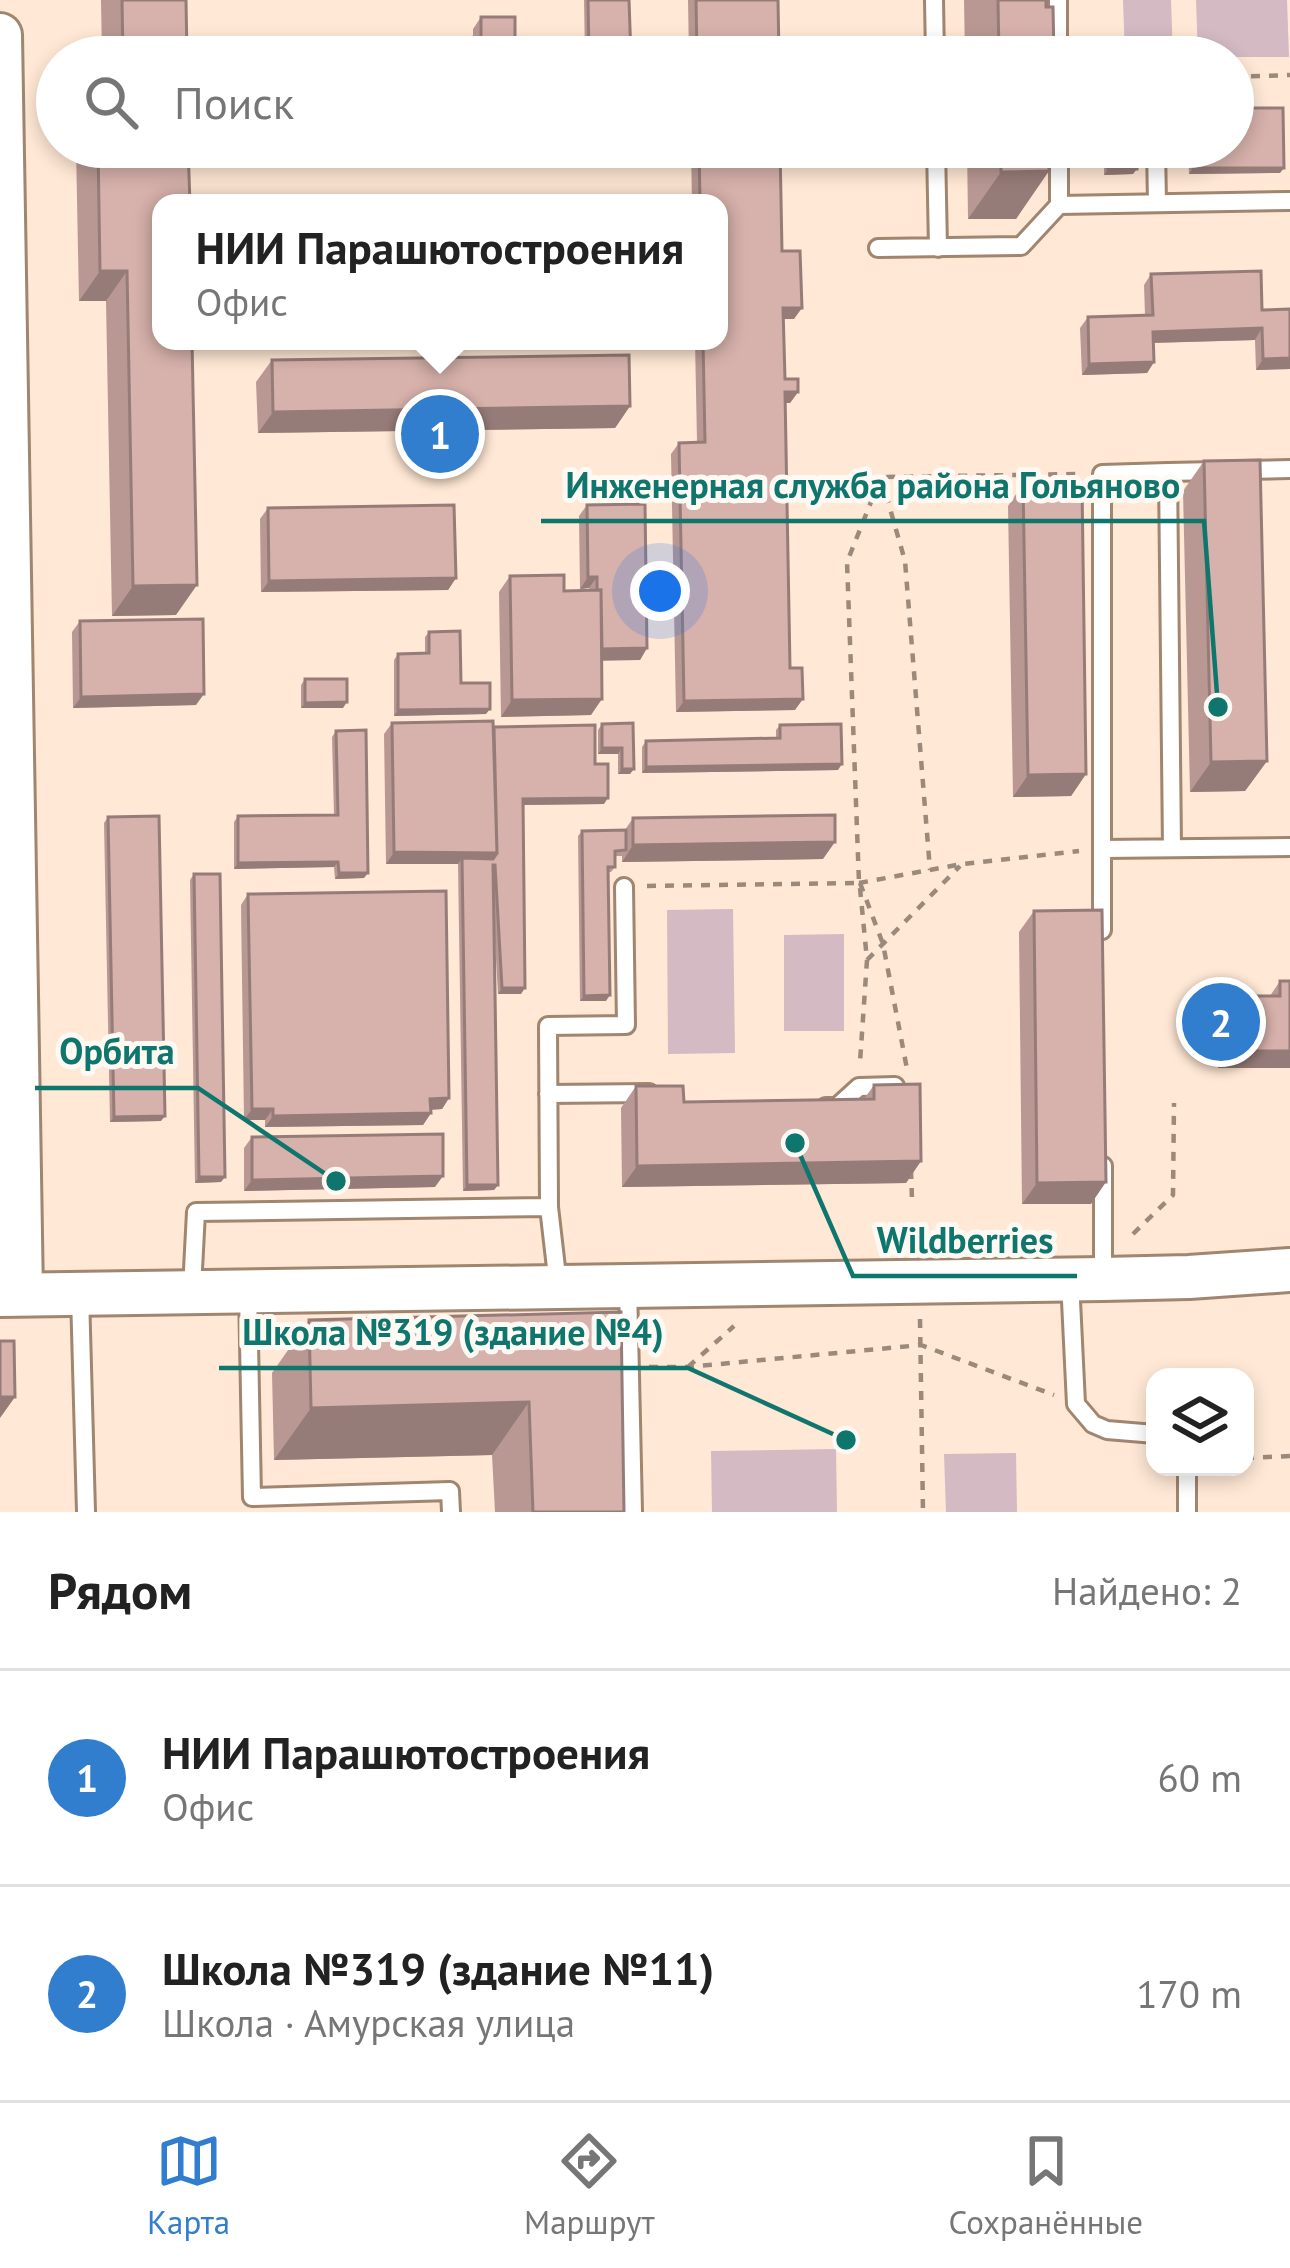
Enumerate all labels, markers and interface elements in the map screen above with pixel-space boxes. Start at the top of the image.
search box [36,36,1254,168]
icon: search [78,69,144,135]
text: Поиск [174,73,294,131]
popup [152,194,728,350]
text: НИИ Парашютостроения [196,218,684,276]
text: Офис [196,276,288,327]
pin: 1 [401,389,479,479]
callout: Инженерная служба района Гольяново [541,449,1204,521]
text: Инженерная служба района Гольяново [566,461,1180,508]
your location [630,561,690,621]
pin: 2 [1182,977,1260,1067]
callout: Орбита [35,1016,198,1088]
text: Орбита [59,1027,175,1074]
callout: Wildberries [853,1204,1077,1276]
text: Wildberries [877,1216,1053,1263]
callout: Школа №319 (здание №4) [219,1296,688,1368]
text: Школа №319 (здание №4) [242,1308,664,1355]
map controls [1146,1368,1254,1476]
button: layers [1146,1368,1254,1476]
text: Рядом [48,1557,192,1623]
text: Найдено: 2 [1052,1565,1242,1616]
text: НИИ Парашютостроения [162,1723,650,1781]
text: 1 [76,1752,98,1803]
text: 60 m [1157,1752,1242,1803]
text: Офис [162,1781,254,1832]
text: Школа №319 (здание №11) [162,1939,714,1997]
text: 2 [76,1968,98,2019]
text: 170 m [1136,1968,1242,2019]
text: Школа · Амурская улица [162,1997,575,2048]
tab: Карта [147,2128,230,2243]
tab: Маршрут [524,2128,655,2243]
tab: Сохранённые [948,2128,1143,2243]

